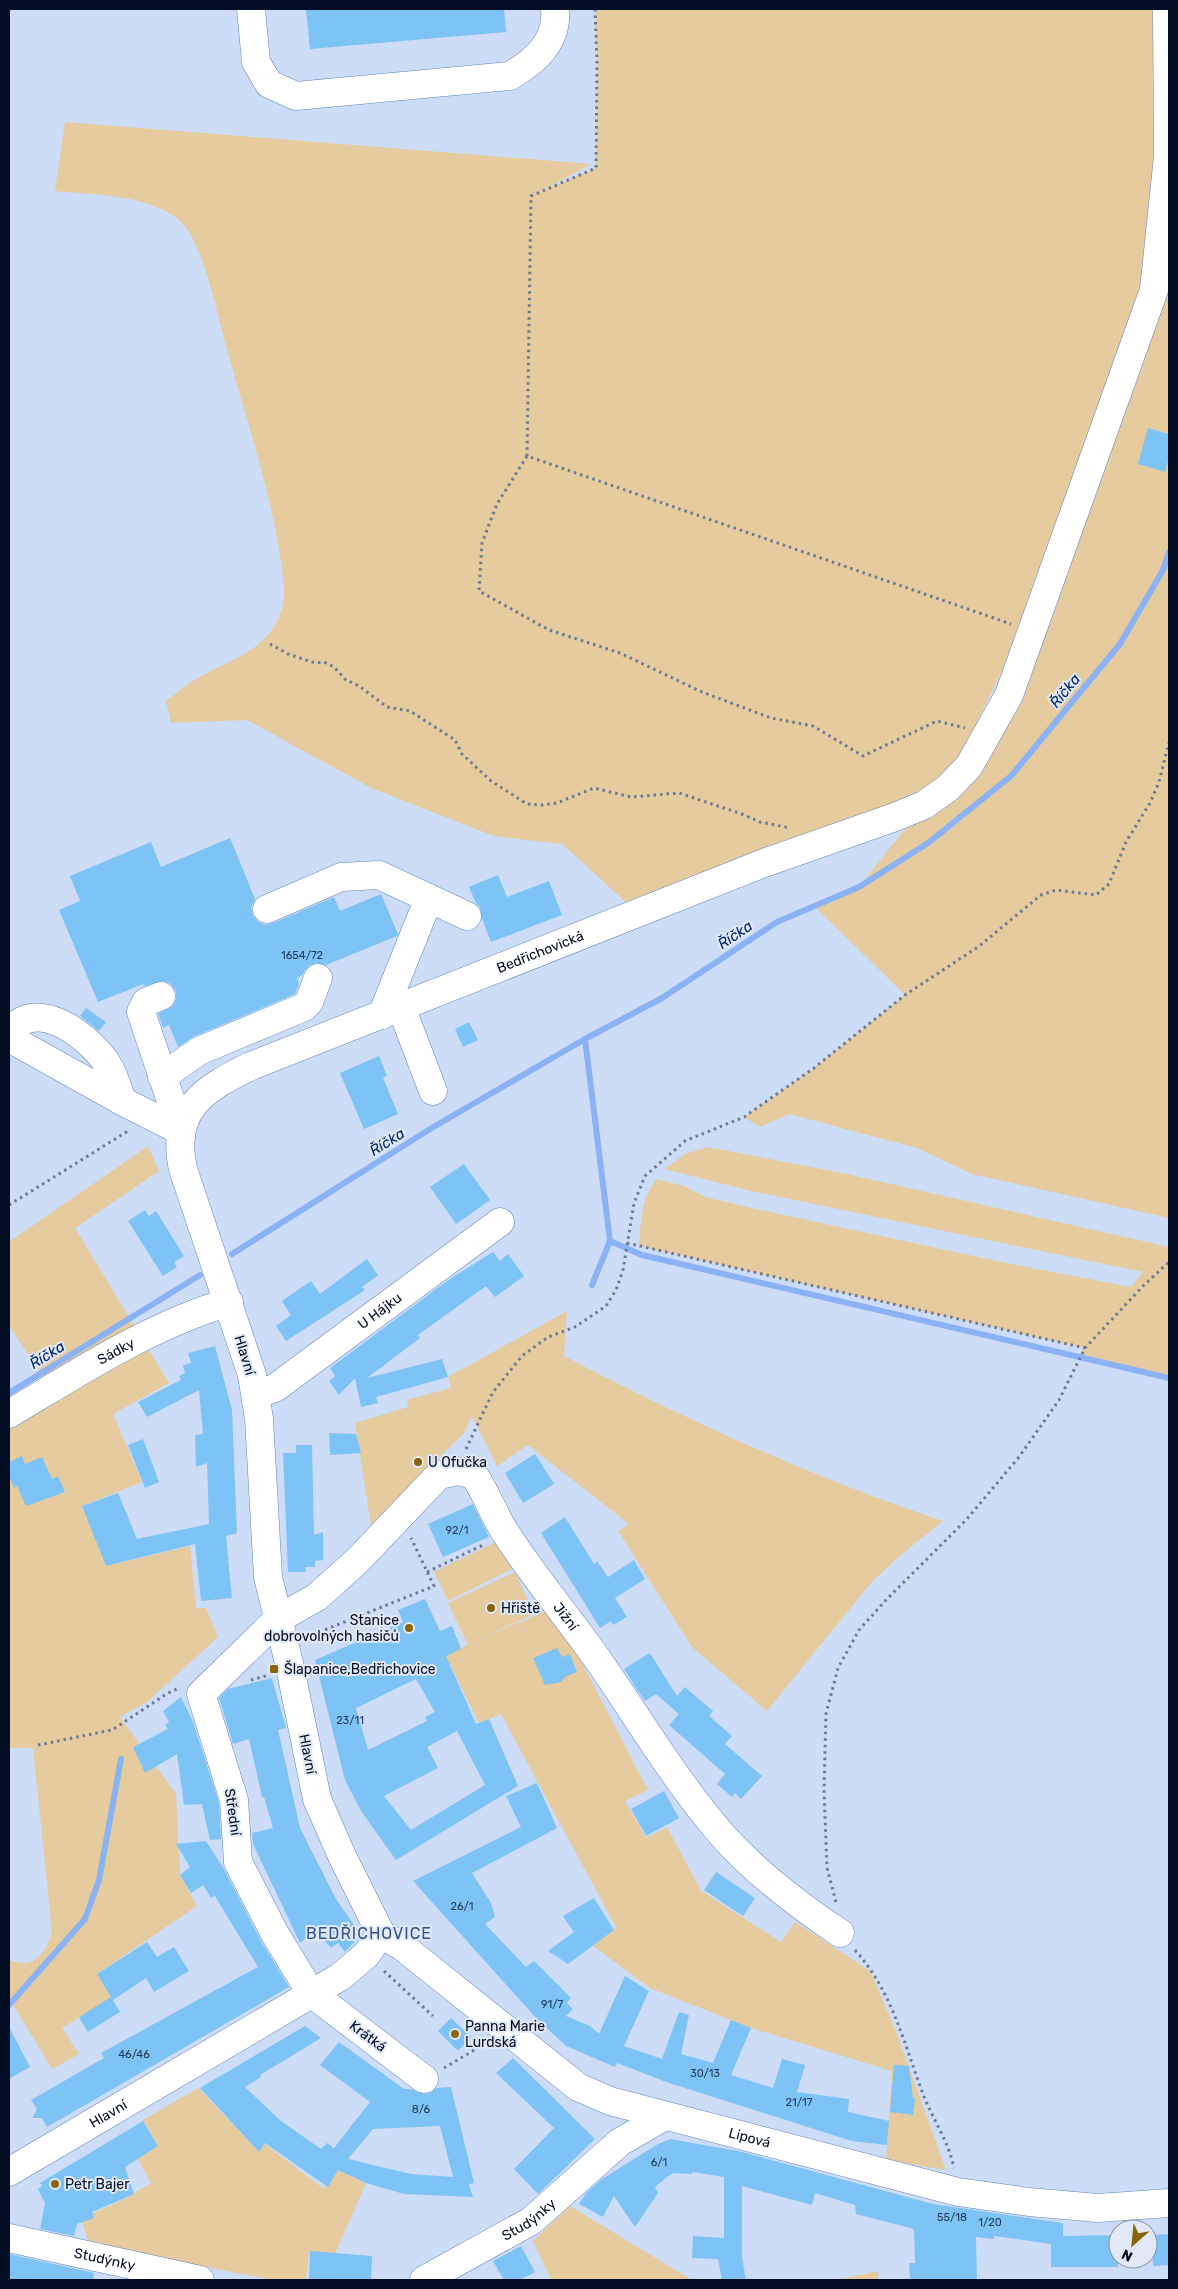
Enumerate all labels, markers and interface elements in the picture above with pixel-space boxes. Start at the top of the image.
water label: Říčka [1046,670,1084,712]
water label: Říčka [714,917,756,953]
street label: Bedřichovická [494,927,586,977]
house number: 1654/72 [281,949,323,962]
water label: Říčka [366,1124,408,1160]
street label: U Hájku [355,1289,405,1333]
street label: Hlavní [230,1333,259,1378]
street label: Sádky [94,1334,138,1368]
water label: Říčka [26,1337,68,1373]
place label: U Ofučka [428,1454,487,1471]
marker: U Ofučka [412,1456,424,1468]
house number: 92/1 [446,1524,468,1537]
street label: Jižní [549,1599,582,1635]
place label: Hřiště [501,1600,540,1617]
marker: Hřiště [485,1602,497,1614]
place label: Stanice dobrovolných hasičů [264,1612,399,1645]
marker: Stanice dobrovolných hasičů [403,1622,415,1634]
place label: Šlapanice,Bedřichovice [284,1660,436,1678]
marker: Šlapanice,Bedřichovice [268,1663,280,1675]
house number: 23/11 [336,1714,364,1727]
street label: Hlavní [295,1733,320,1776]
street label: Střední [221,1787,244,1837]
house number: 26/1 [450,1900,474,1913]
district label: BEDŘICHOVICE [306,1924,432,1943]
house number: 91/7 [541,1998,563,2011]
street label: Krátká [346,2017,389,2056]
place label: Panna Marie Lurdská [465,2018,545,2051]
marker: Panna Marie Lurdská [449,2028,461,2040]
house number: 46/46 [118,2048,150,2061]
house number: 30/13 [690,2067,720,2080]
street label: Hlavní [87,2096,131,2132]
house number: 21/17 [786,2096,813,2109]
house number: 8/6 [412,2103,431,2116]
street label: Lipová [727,2124,772,2152]
house number: 6/1 [651,2156,667,2169]
place label: Petr Bajer [65,2176,130,2193]
marker: Petr Bajer [49,2178,61,2190]
street label: Studýnky [499,2195,560,2244]
house number: 55/18 [937,2211,967,2224]
house number: 1/20 [978,2216,1002,2229]
north arrow [1108,2219,1158,2269]
street label: Studýnky [72,2245,137,2275]
text: N [1119,2245,1136,2265]

